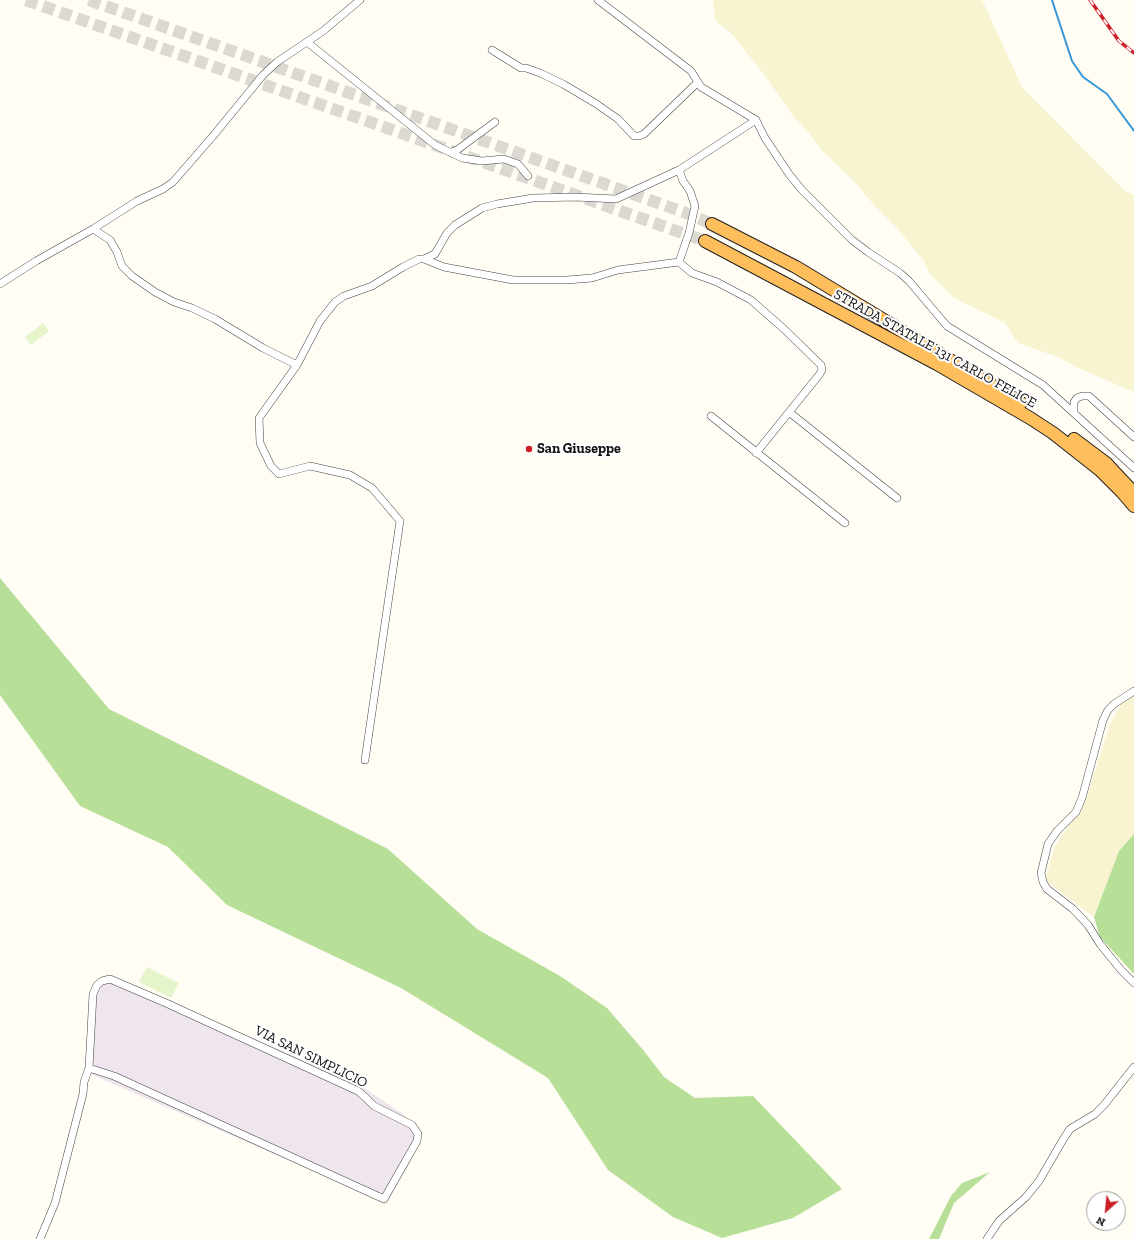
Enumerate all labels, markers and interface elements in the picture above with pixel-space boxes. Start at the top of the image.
street label: STRADA STATALE 131 CARLO FELICE [831,286,1039,412]
place label: San Giuseppe [537,441,621,457]
marker: San Giuseppe [524,444,534,454]
street label: VIA SAN SIMPLICIO [252,1022,370,1092]
north arrow [1086,1191,1126,1231]
text: N [1094,1214,1107,1229]

